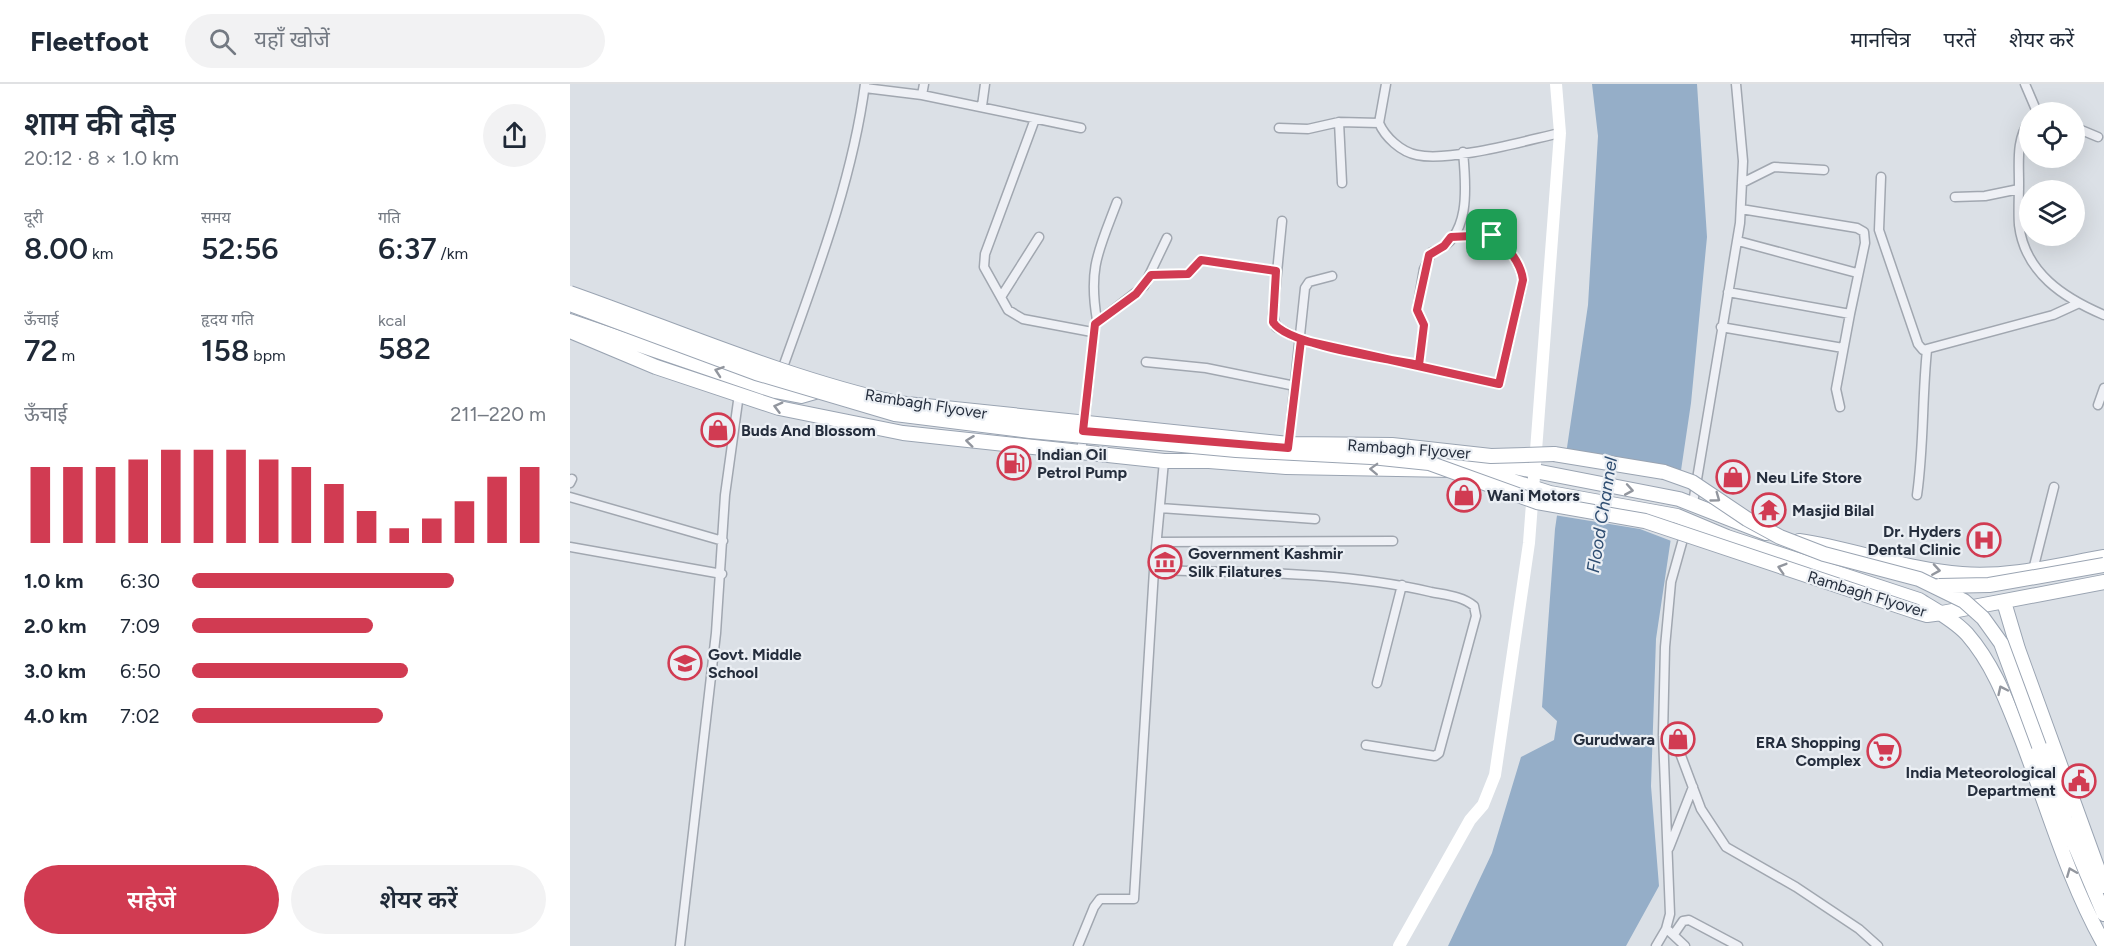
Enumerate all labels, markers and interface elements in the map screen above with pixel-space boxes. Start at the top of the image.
search box [185,14,605,68]
text: Fleetfoot [30,24,149,58]
icon: search [206,25,239,58]
text: यहाँ खोजें [254,26,330,53]
text: मानचित्र [1851,27,1911,52]
text: परतें [1944,27,1976,52]
text: शेयर करें [2009,27,2074,52]
map controls [2019,102,2085,246]
button: locate [2019,102,2085,168]
text: शाम की दौड़ [24,104,176,143]
button: share [483,104,546,167]
text: 20:12 · 8 × 1.0 km [24,146,179,170]
button: layers [2019,180,2085,246]
text: दूरी [24,208,43,227]
text: समय [201,208,231,227]
text: गति [378,208,400,227]
pin [1466,209,1517,260]
icon: arrive [1475,218,1508,251]
text: 8.00 [24,230,88,267]
text: 52:56 [201,230,279,267]
text: 6:37 [378,230,437,267]
text: km [88,244,113,263]
text: /km [437,244,468,263]
text: ऊँचाई [24,310,59,329]
text: हृदय गति [201,310,254,329]
text: kcal [378,311,406,330]
text: 582 [378,330,431,367]
text: 72 [24,332,58,369]
text: 158 [201,332,249,369]
text: m [58,346,75,365]
text: bpm [249,346,286,365]
one-way arrow [714,366,725,379]
street label: Rambagh Flyover [864,385,989,423]
text: ऊँचाई [24,402,67,426]
text: 211–220 m [450,402,546,426]
one-way arrow [773,402,784,414]
shop icon: Buds And Blossom [700,412,736,448]
place label: Buds And Blossom [741,421,876,440]
one-way arrow [965,435,974,448]
street label: Rambagh Flyover [1347,435,1472,463]
fuel station icon: Indian Oil Petrol Pump [996,445,1032,481]
place label: Indian Oil Petrol Pump [1037,445,1128,482]
water label: Flood Channel [1582,454,1622,575]
shop icon: Neu Life Store [1715,459,1751,495]
one-way arrow [1369,463,1378,476]
place label: Neu Life Store [1756,468,1862,487]
shop icon: Wani Motors [1446,477,1482,513]
one-way arrow [1624,483,1634,496]
place label: Wani Motors [1487,486,1580,505]
one-way arrow [1710,490,1721,501]
temple icon: Masjid Bilal [1751,492,1787,528]
place label: Masjid Bilal [1792,501,1874,520]
place label: Dr. Hyders Dental Clinic [1868,522,1962,559]
hospital icon: Dr. Hyders Dental Clinic [1966,522,2002,558]
museum icon: Government Kashmir Silk Filatures [1147,544,1183,580]
place label: Government Kashmir Silk Filatures [1188,544,1343,581]
one-way arrow [1777,563,1788,575]
one-way arrow [1932,564,1941,576]
street label: Rambagh Flyover [1805,567,1929,621]
text: 1.0 km [24,569,83,593]
text: 6:30 [120,569,160,593]
text: 2.0 km [24,614,86,638]
text: 7:09 [120,614,160,638]
school or university icon: Govt. Middle School [667,645,703,681]
place label: Govt. Middle School [708,645,802,682]
text: 3.0 km [24,659,86,683]
text: 6:50 [120,659,161,683]
one-way arrow [1997,685,2009,696]
text: 4.0 km [24,704,88,728]
text: 7:02 [120,704,160,728]
shop icon: Gurudwara [1660,721,1696,757]
place label: Gurudwara [1573,730,1655,749]
place label: ERA Shopping Complex [1756,733,1861,770]
supermarket icon: ERA Shopping Complex [1866,733,1902,769]
place label: India Meteorological Department [1906,763,2056,800]
public building icon: India Meteorological Department [2061,763,2097,799]
button: सहेजें [24,865,279,934]
button: शेयर करें [291,865,546,934]
one-way arrow [2066,868,2078,879]

